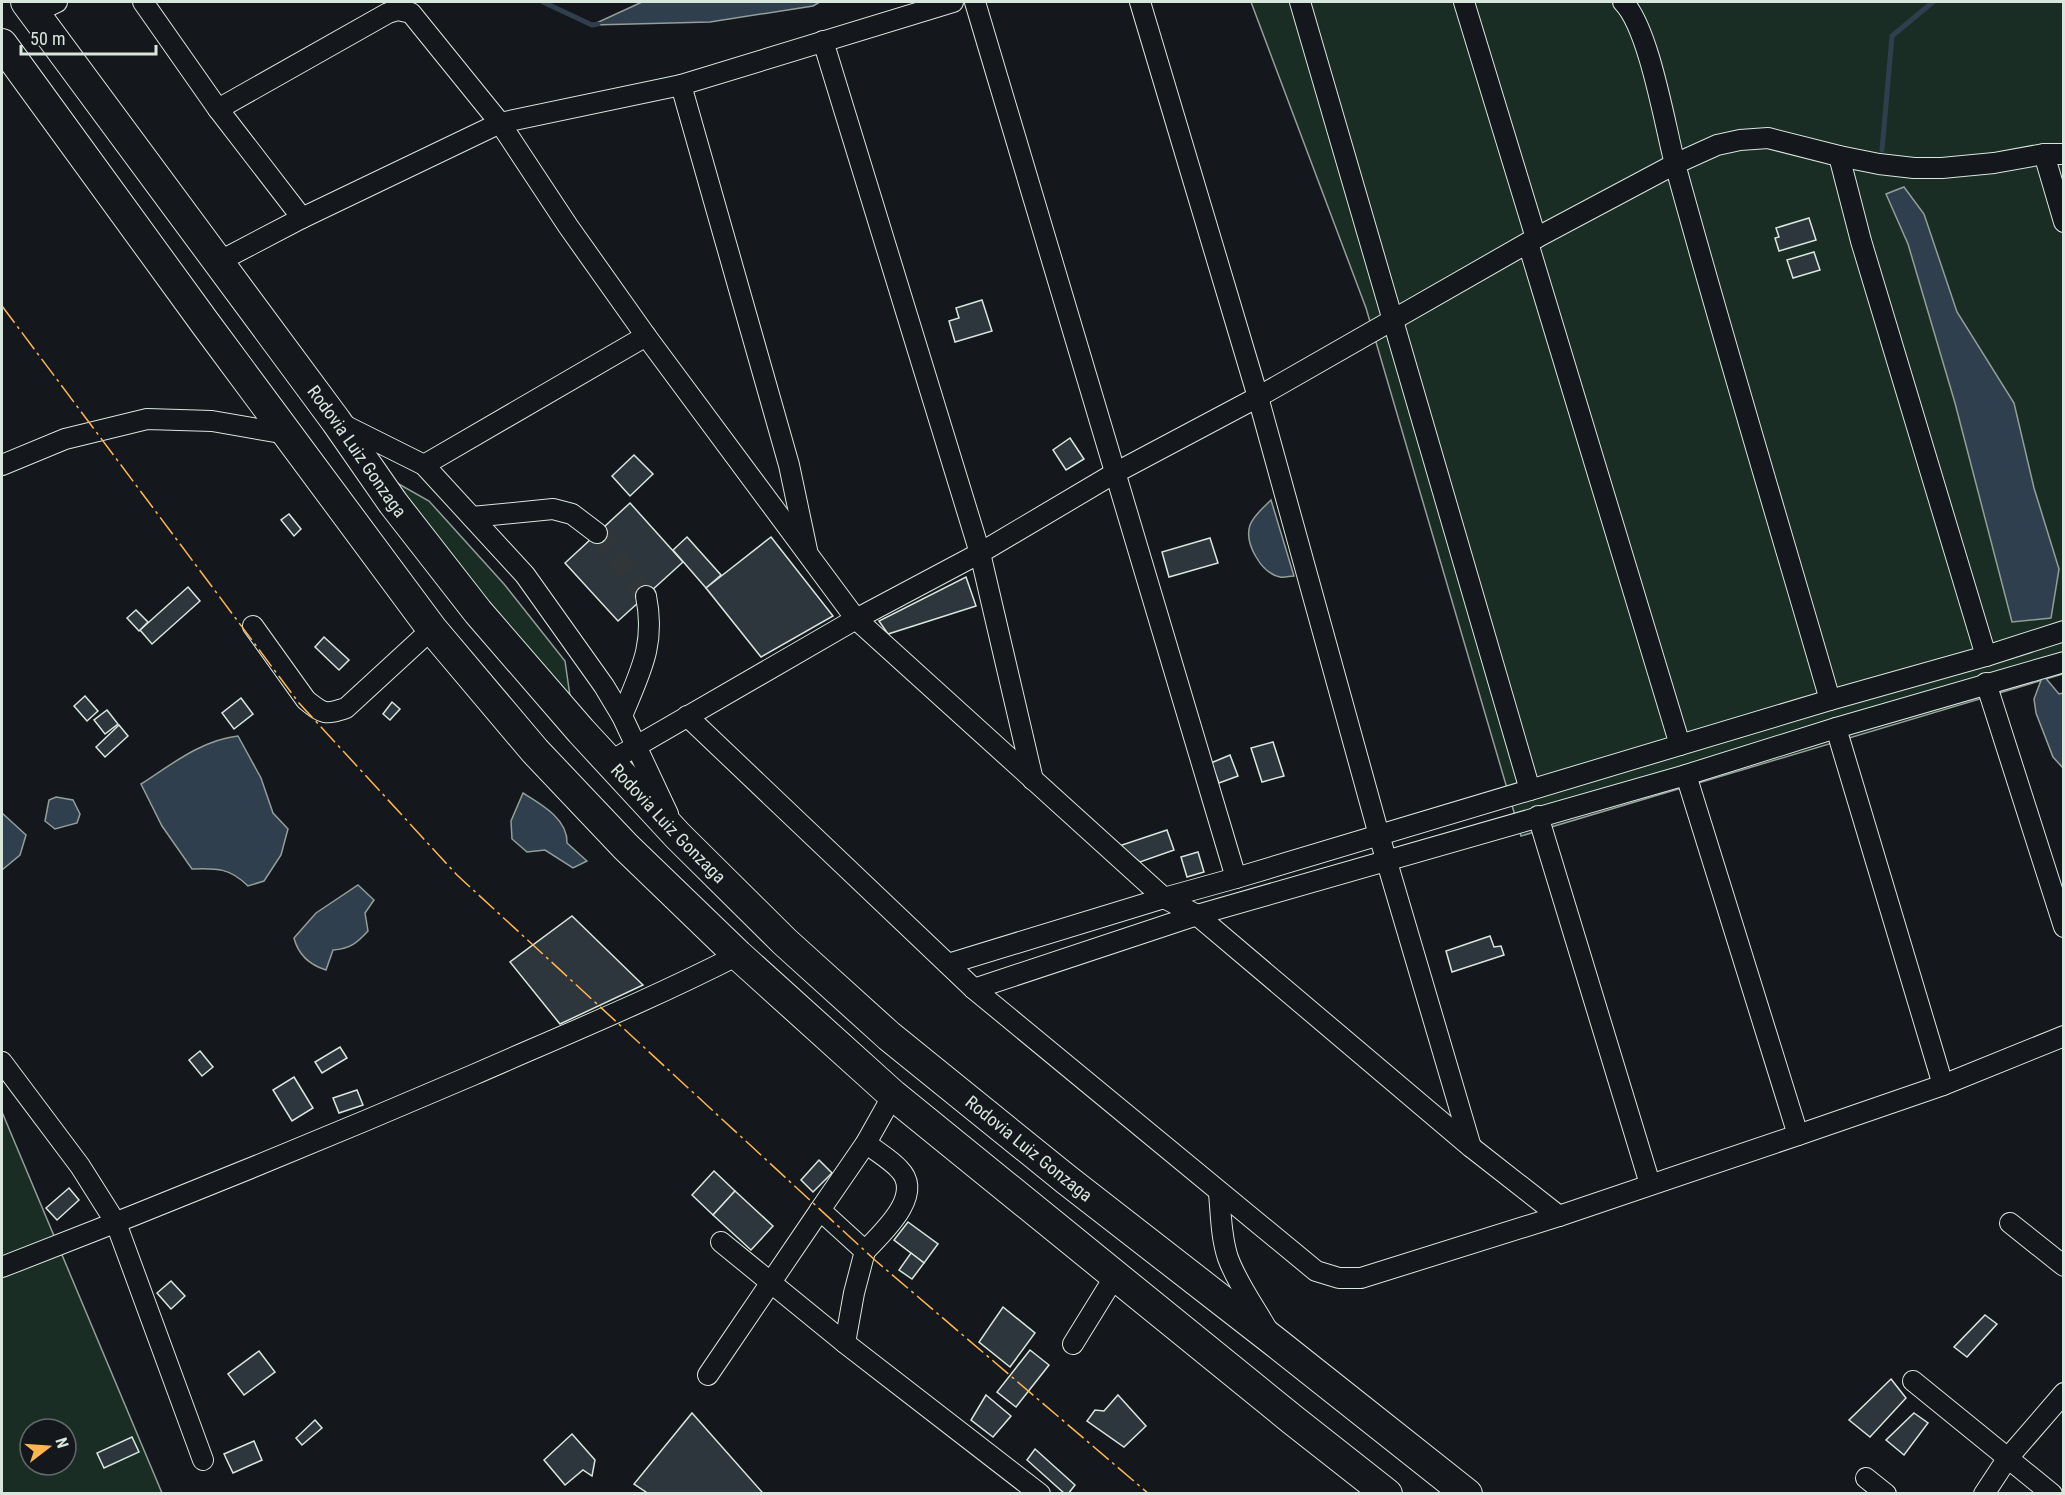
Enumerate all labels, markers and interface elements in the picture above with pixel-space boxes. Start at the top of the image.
scale bar [21,18,156,56]
text: 50 m [30,28,65,49]
street label: Rodovia Luiz Gonzaga [303,381,411,521]
street label: Rodovia Luiz Gonzaga [607,760,730,887]
street label: Rodovia Luiz Gonzaga [961,1091,1097,1206]
north arrow [18,1417,78,1477]
text: N [51,1435,72,1450]

